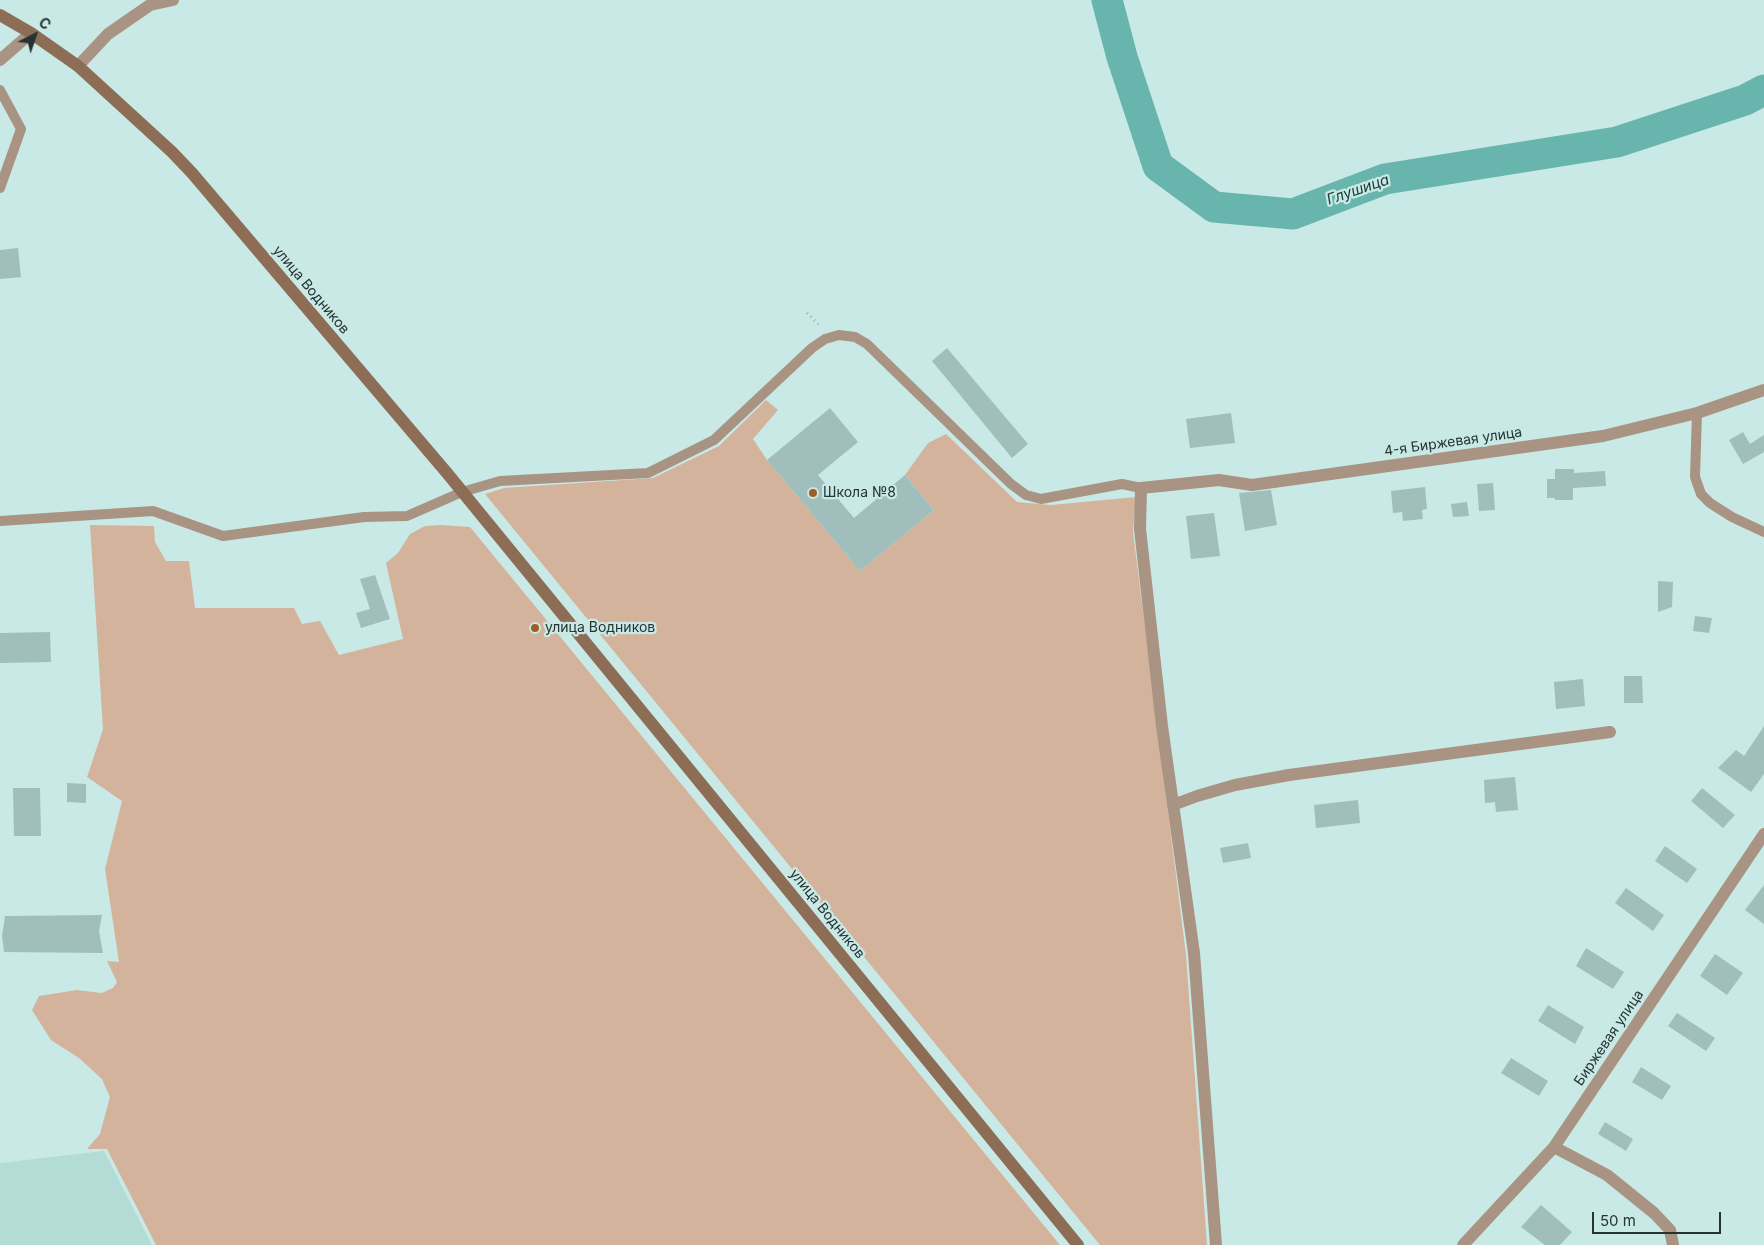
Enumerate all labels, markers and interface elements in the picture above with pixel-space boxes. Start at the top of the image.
north arrow [10,10,60,60]
text: С [36,13,55,33]
water label: Глушица [1324,171,1392,209]
street label: улица Водников [269,242,353,338]
street label: 4-я Биржевая улица [1383,424,1523,460]
place label: Школа №8 [823,485,896,501]
marker: Школа №8 [807,487,819,499]
place label: улица Водников [545,620,655,636]
marker: улица Водников [529,622,541,634]
street label: улица Водников [786,866,868,962]
street label: Биржевая улица [1571,987,1647,1089]
scale bar [1594,1202,1723,1234]
text: 50 m [1600,1211,1636,1230]

